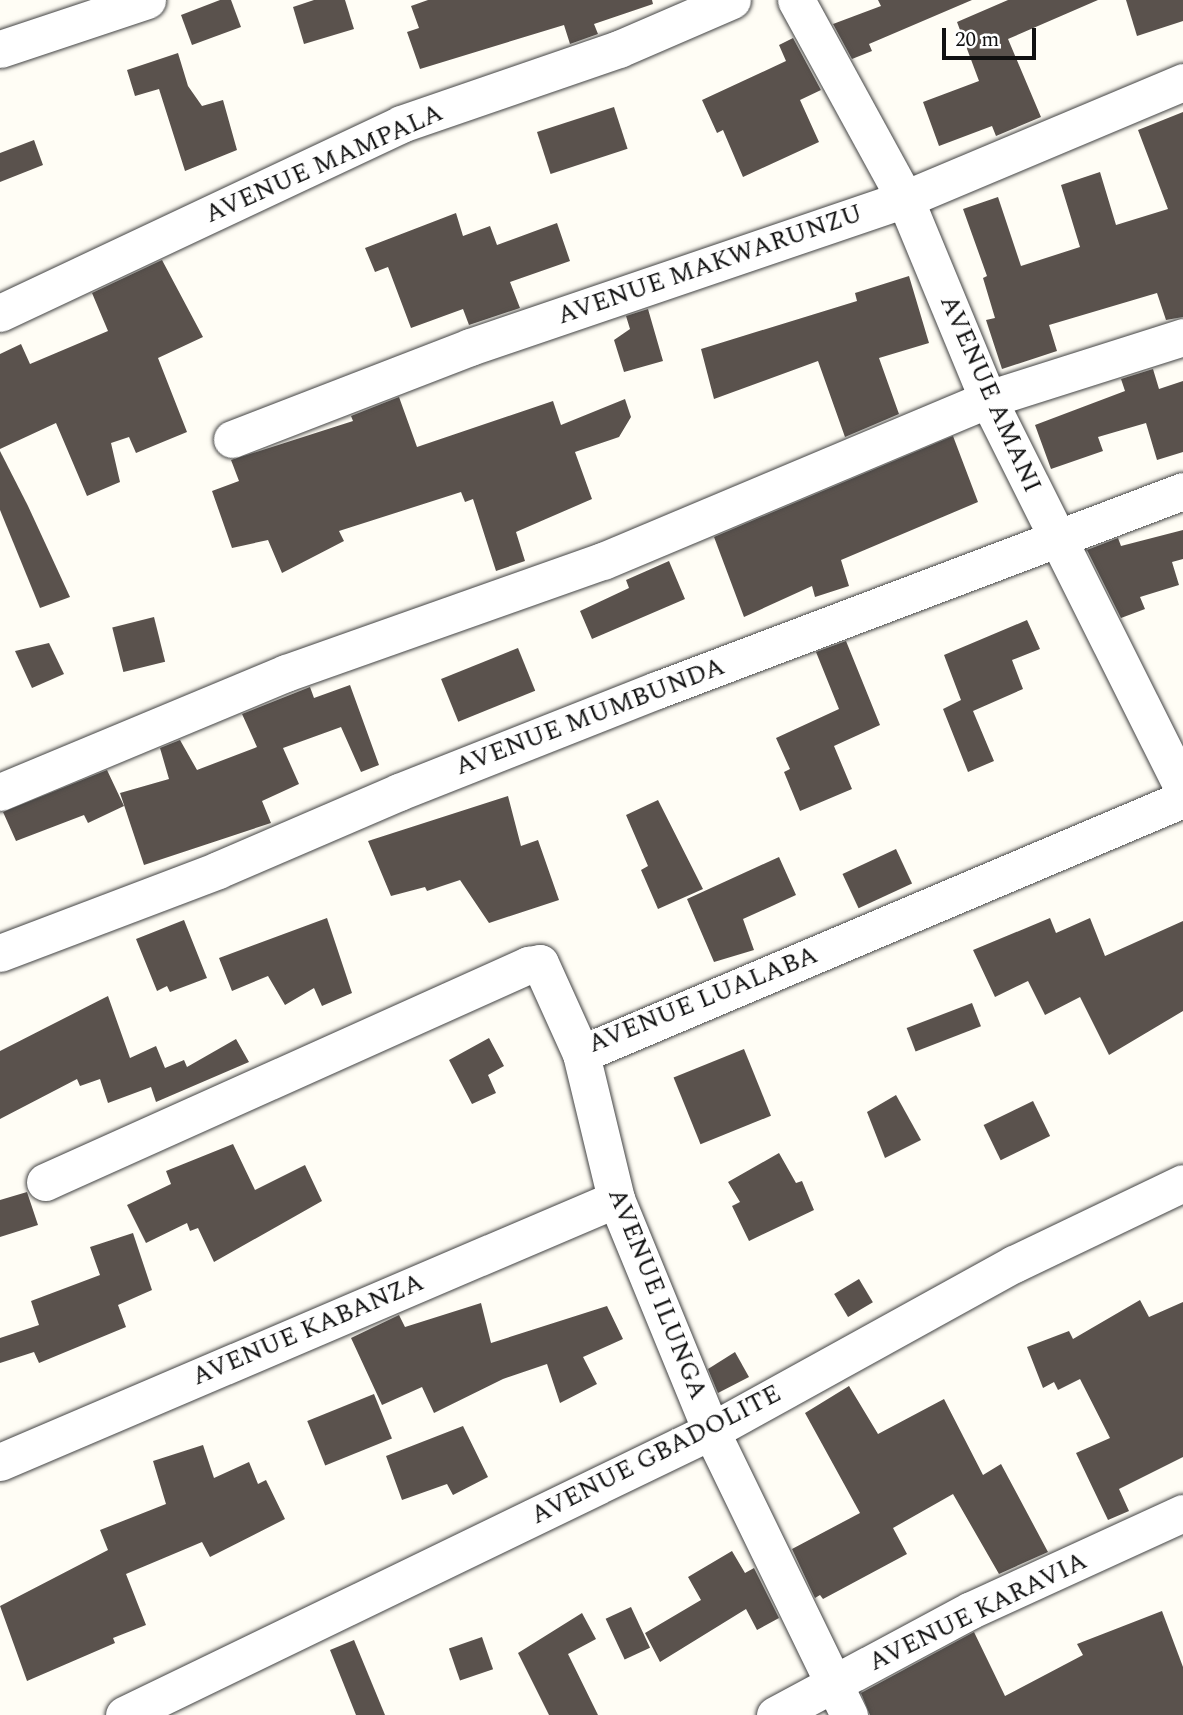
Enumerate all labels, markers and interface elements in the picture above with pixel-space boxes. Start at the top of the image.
scale bar [945,14,1040,58]
text: 20 m [955,24,999,56]
street label: AVENUE MAMPALA [200,97,448,231]
street label: AVENUE MAKWARUNZU [553,198,867,332]
street label: AVENUE AMANI [932,290,1048,498]
street label: AVENUE MUMBUNDA [451,651,729,783]
street label: AVENUE LUALABA [584,940,822,1060]
street label: AVENUE ILUNGA [600,1184,714,1404]
street label: AVENUE KABANZA [187,1267,429,1393]
street label: AVENUE GBADOLITE [526,1378,786,1532]
street label: AVENUE KARAVIA [864,1546,1092,1678]

